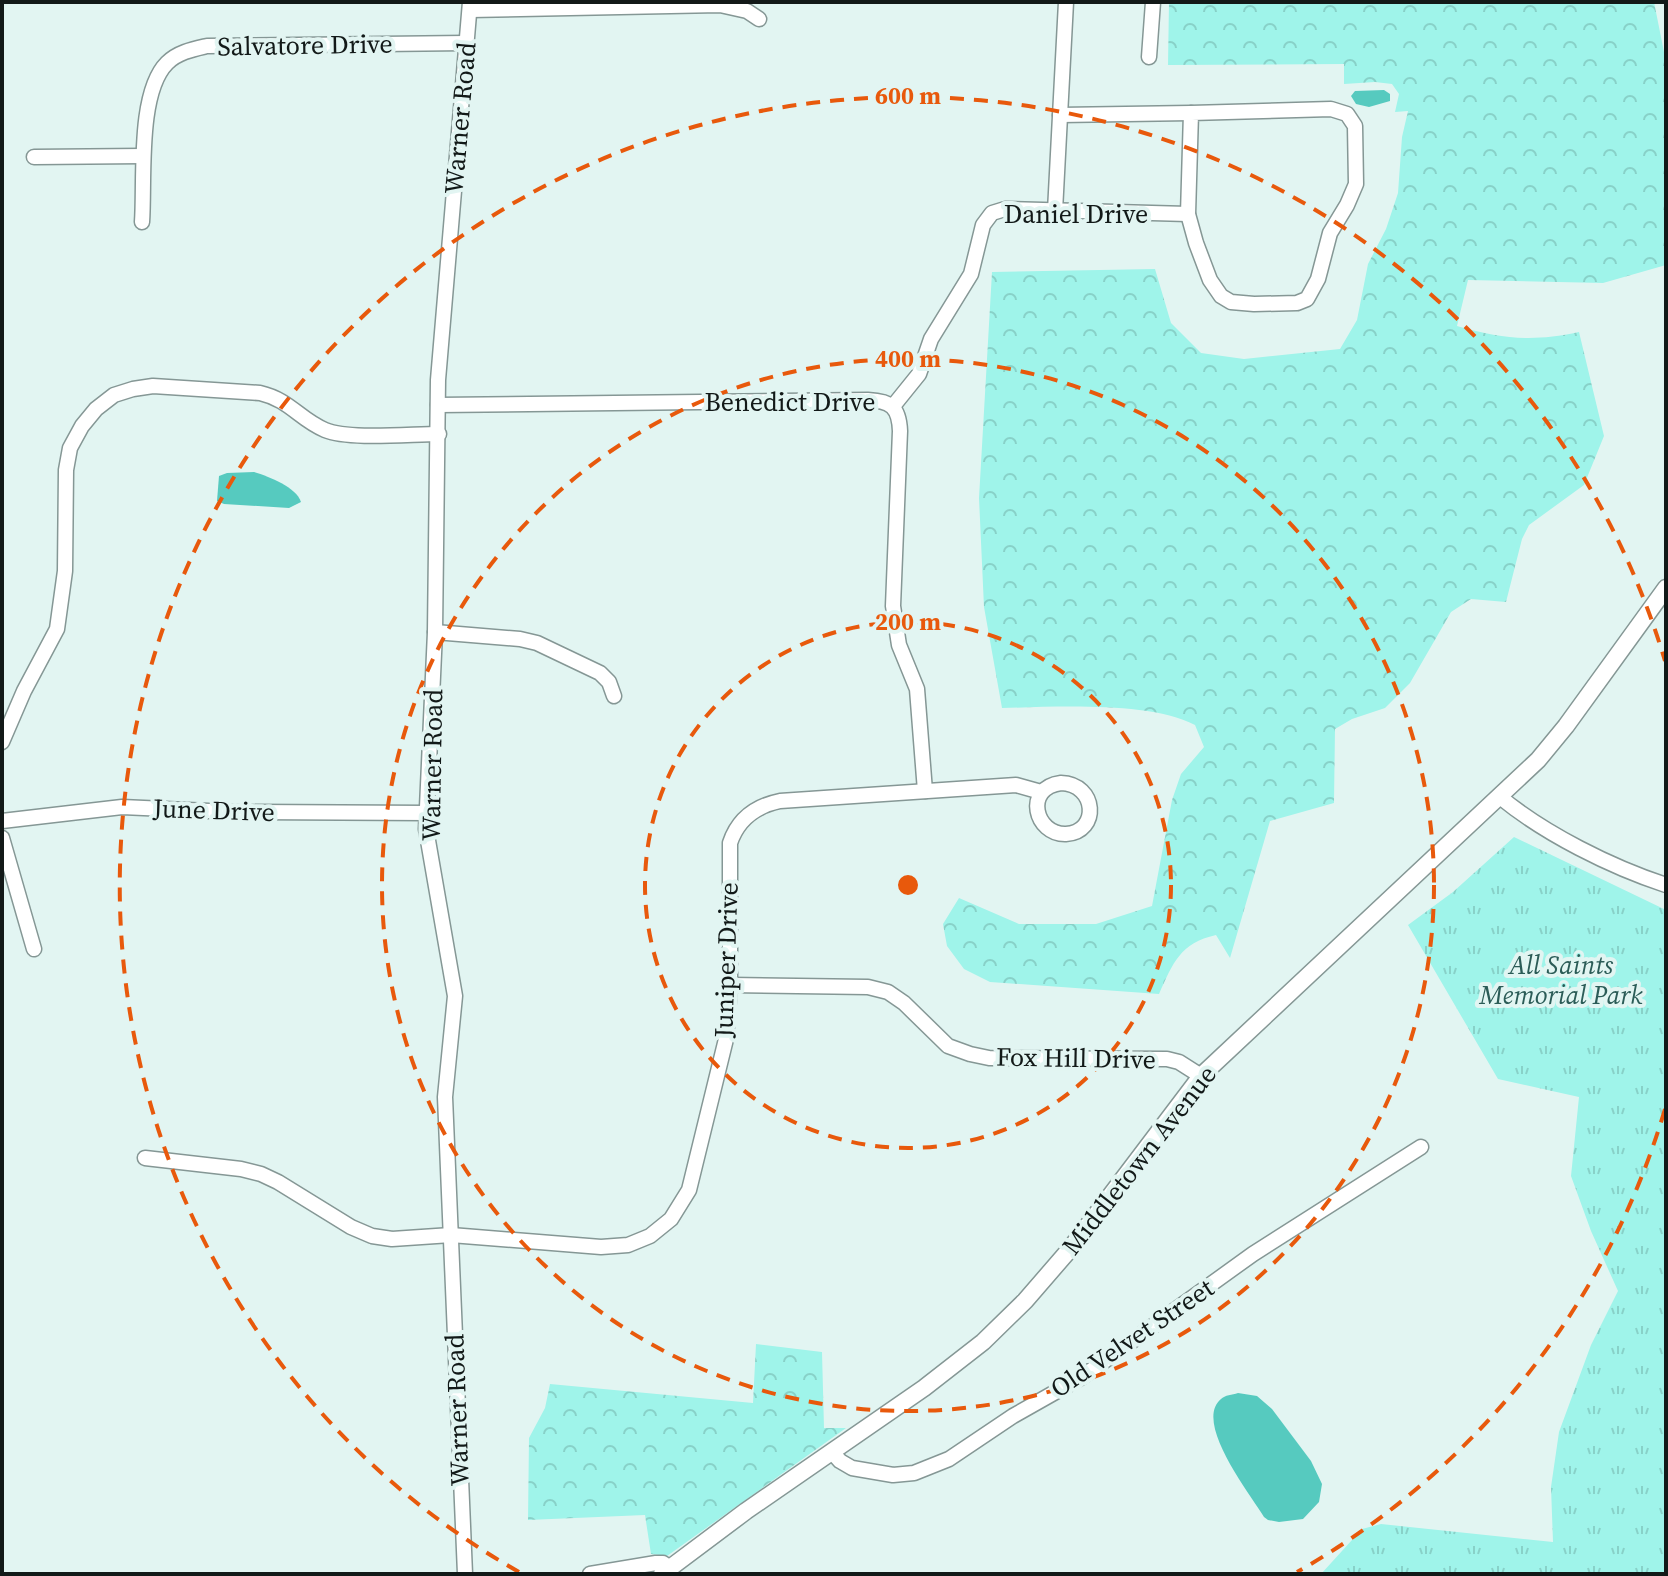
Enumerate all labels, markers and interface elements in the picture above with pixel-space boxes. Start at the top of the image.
street label: Salvatore Drive [217,25,393,65]
street label: Warner Road [435,40,485,195]
text: 600 m [875,79,941,112]
street label: Daniel Drive [1004,196,1148,232]
text: 400 m [875,342,941,375]
street label: Benedict Drive [704,384,876,420]
text: 200 m [875,605,941,638]
street label: Warner Road [413,688,451,841]
street label: June Drive [151,790,276,830]
centre of rings [894,871,922,899]
street label: Juniper Drive [705,882,747,1039]
park label: All Saints Memorial Park [1479,947,1643,1013]
street label: Fox Hill Drive [996,1039,1156,1077]
street label: Middletown Avenue [1054,1058,1224,1262]
street label: Old Velvet Street [1043,1270,1221,1406]
street label: Warner Road [436,1333,478,1487]

